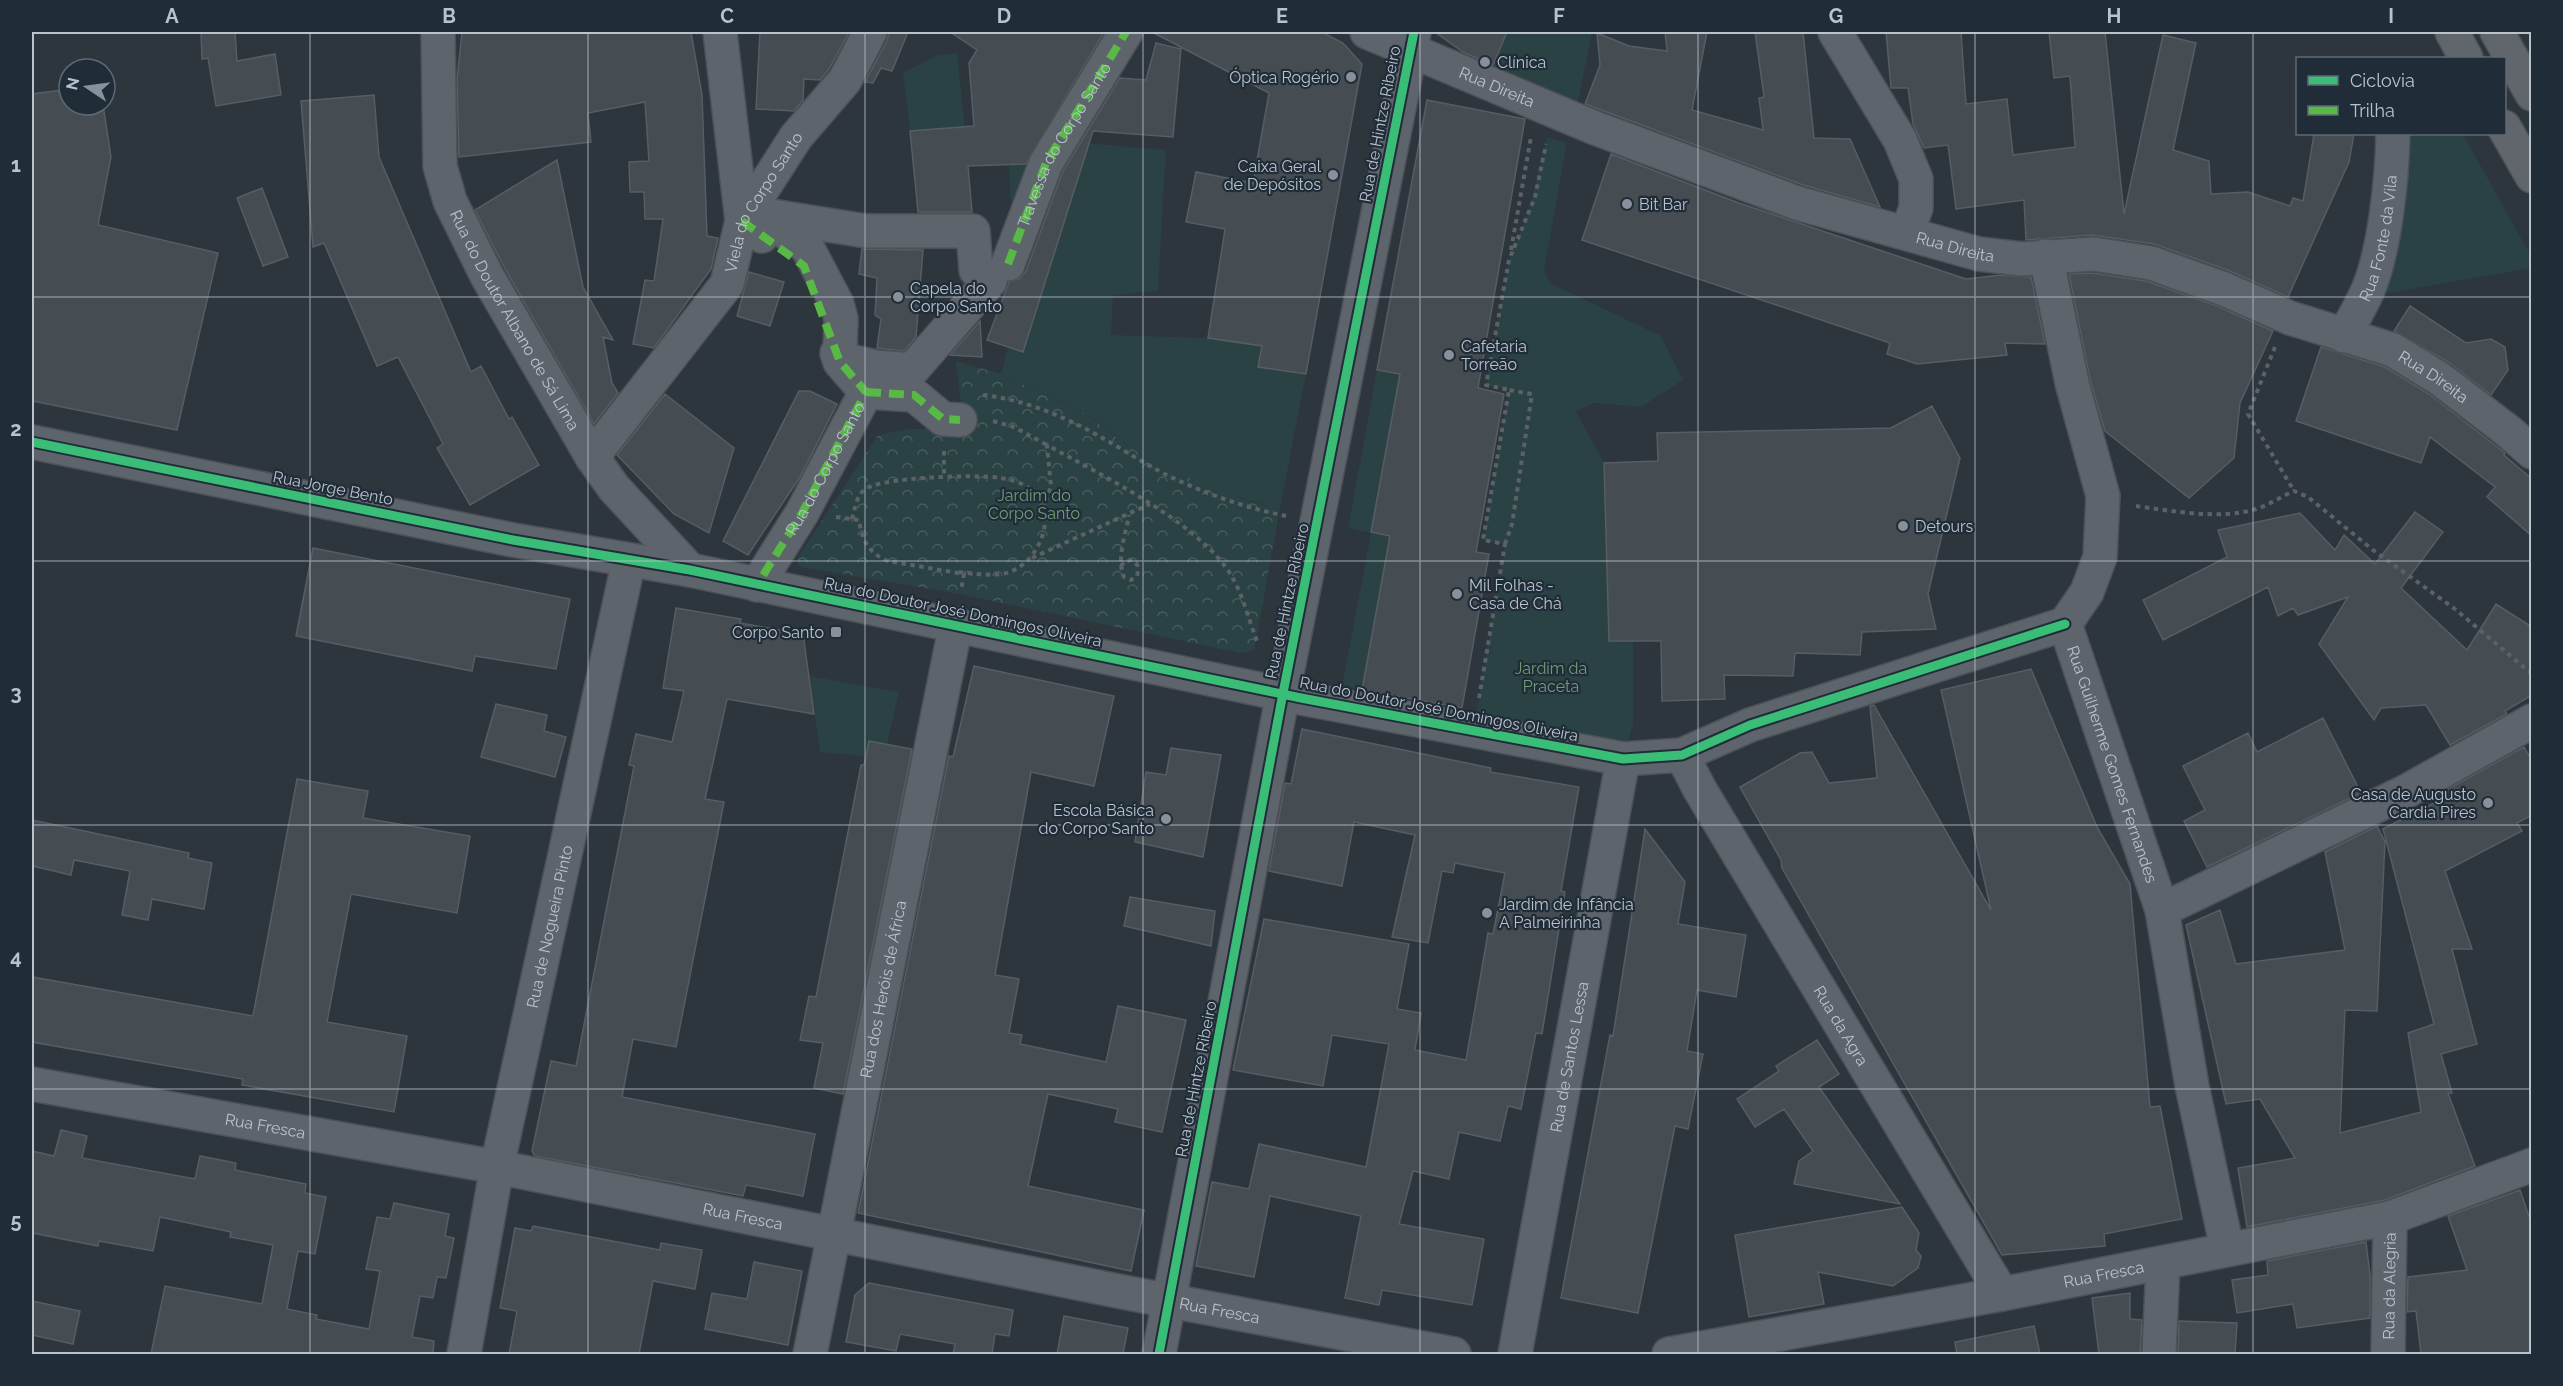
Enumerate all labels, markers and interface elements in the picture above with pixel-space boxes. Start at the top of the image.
text: A [165,4,179,28]
text: B [442,4,456,28]
text: C [720,4,734,28]
text: D [997,4,1011,28]
text: E [1276,4,1288,28]
text: F [1553,4,1565,28]
text: G [1829,4,1843,28]
text: H [2107,4,2121,28]
text: I [2388,4,2394,28]
street label: Rua de Hintze Ribeiro [1356,44,1404,204]
place label: Clínica [1497,53,1546,72]
marker: Clínica [1478,55,1492,69]
north arrow [57,57,117,117]
legend [2296,57,2506,135]
street label: Travessa do Corpo Santo [1013,59,1115,230]
street label: Rua Direita [1456,62,1538,111]
place label: Óptica Rogério [1229,67,1339,87]
marker: Óptica Rogério [1344,70,1358,84]
text: Ciclovia [2350,70,2415,91]
text: N [62,76,84,92]
text: Trilha [2350,100,2395,121]
street label: Viela do Corpo Santo [721,128,806,274]
text: 1 [11,153,21,177]
place label: Caixa Geral de Depósitos [1224,157,1322,194]
marker: Caixa Geral de Depósitos [1326,168,1340,182]
street label: Rua Fonte da Vila [2355,174,2400,304]
place label: Bit Bar [1639,195,1688,214]
marker: Bit Bar [1620,197,1634,211]
street label: Rua do Doutor Albano de Sá Lima [446,207,584,434]
street label: Rua Direita [1914,227,1995,265]
place label: Capela do Corpo Santo [910,279,1002,316]
marker: Capela do Corpo Santo [891,290,905,304]
place label: Cafetaria Torreão [1461,337,1527,374]
street label: Rua Direita [2395,346,2472,407]
marker: Cafetaria Torreão [1442,348,1456,362]
street label: Rua do Corpo Santo [781,399,869,538]
text: 2 [10,417,22,441]
street label: Rua Jorge Bento [271,467,395,509]
park label: Jardim do Corpo Santo [988,486,1080,523]
place label: Detours [1915,517,1974,536]
marker: Detours [1896,519,1910,533]
street label: Rua de Hintze Ribeiro [1261,521,1313,681]
street label: Rua do Doutor José Domingos Oliveira [822,573,1104,651]
place label: Mil Folhas - Casa de Chá [1469,576,1562,613]
marker: Mil Folhas - Casa de Chá [1450,587,1464,601]
place label: Corpo Santo [732,623,824,642]
marker: Corpo Santo [829,625,843,639]
street label: Rua Guilherme Gomes Fernandes [2063,643,2162,886]
park label: Jardim da Praceta [1515,659,1587,696]
street label: Rua do Doutor José Domingos Oliveira [1298,673,1580,745]
text: 3 [10,681,22,705]
place label: Casa de Augusto Cardia Pires [2351,785,2476,822]
marker: Casa de Augusto Cardia Pires [2481,796,2495,810]
place label: Escola Básica do Corpo Santo [1038,801,1154,838]
marker: Escola Básica do Corpo Santo [1159,812,1173,826]
street label: Rua de Nogueira Pinto [522,843,576,1010]
place label: Jardim de Infância A Palmeirinha [1499,895,1634,932]
street label: Rua dos Heróis de África [856,899,910,1080]
marker: Jardim de Infância A Palmeirinha [1480,906,1494,920]
text: 4 [10,945,22,969]
street label: Rua de Santos Lessa [1546,980,1592,1134]
street label: Rua da Agra [1810,982,1872,1069]
street label: Rua de Hintze Ribeiro [1172,999,1220,1159]
street label: Rua Fresca [224,1109,307,1142]
street label: Rua Fresca [701,1199,785,1233]
text: 5 [10,1209,22,1233]
street label: Rua da Alegria [2379,1232,2399,1340]
street label: Rua Fresca [2062,1257,2146,1291]
street label: Rua Fresca [1178,1293,1261,1327]

